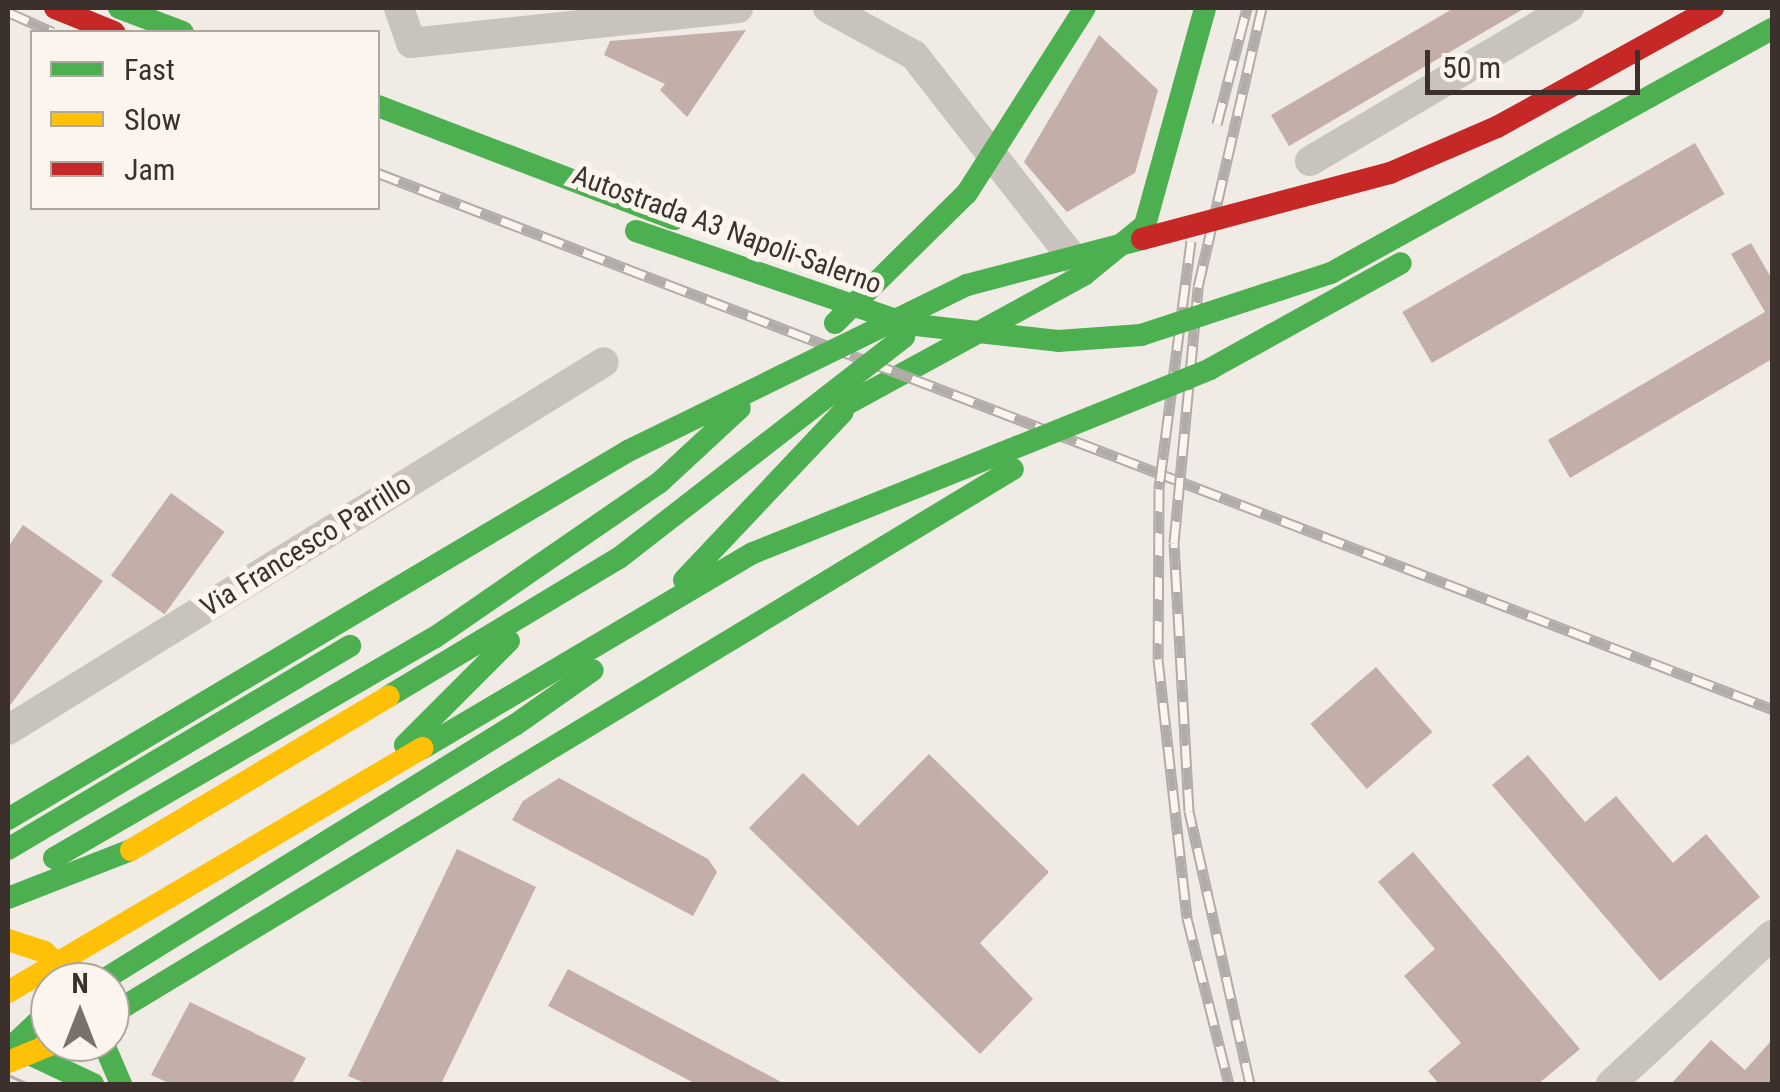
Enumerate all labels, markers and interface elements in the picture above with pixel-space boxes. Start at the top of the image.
legend [30,30,380,210]
scale bar [1430,30,1645,92]
text: 50 m [1442,50,1501,85]
text: Fast [124,52,175,87]
text: Slow [124,102,181,137]
text: Jam [124,152,175,187]
street label: Autostrada A3 Napoli-Salerno [568,158,886,302]
street label: Via Francesco Parrillo [195,468,417,624]
north arrow [30,962,130,1062]
text: N [71,967,89,1000]

